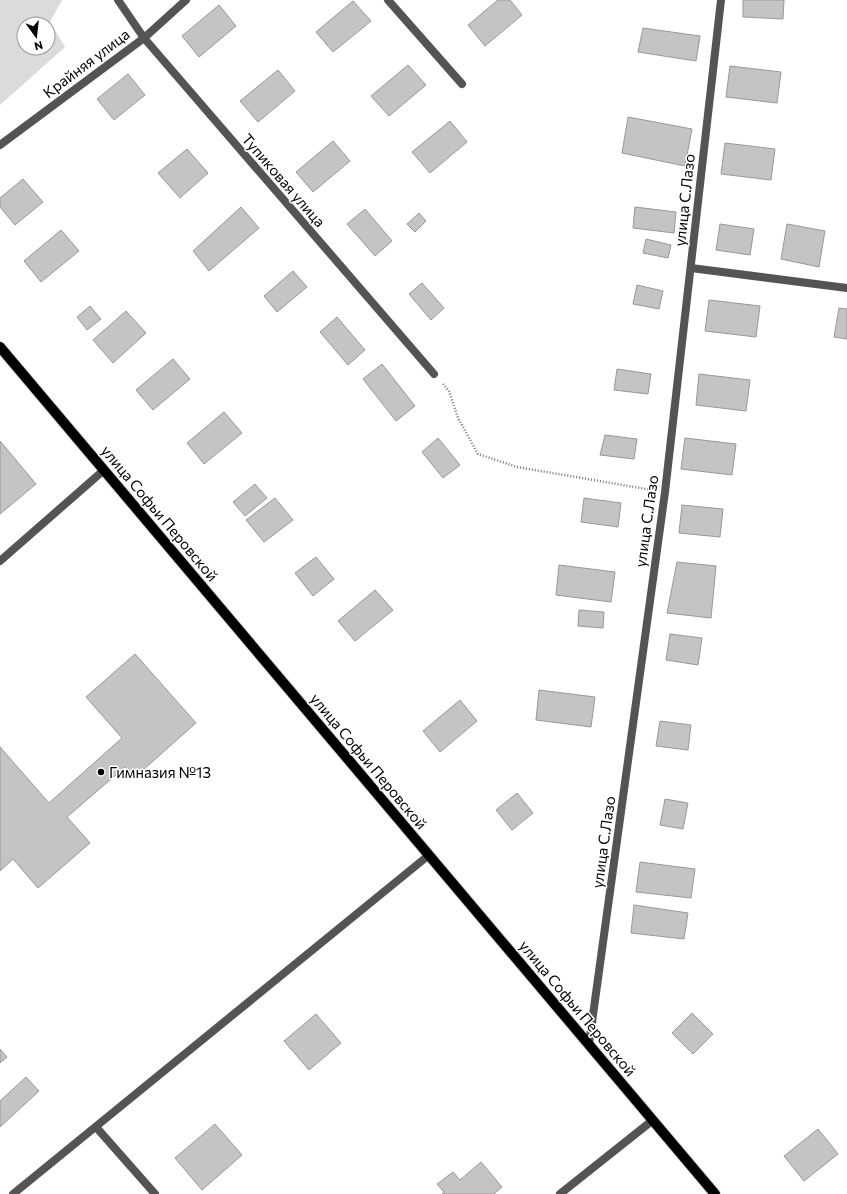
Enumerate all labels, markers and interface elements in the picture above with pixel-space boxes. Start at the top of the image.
north arrow [16,16,56,56]
street label: Крайняя улица [39,25,133,101]
text: N [33,39,44,53]
street label: Тупиковая улица [239,130,329,230]
street label: улица С.Лазо [670,153,698,247]
street label: улица Софьи Перовской [98,441,222,585]
street label: улица С.Лазо [631,474,661,568]
street label: улица Софьи Перовской [307,689,431,833]
place label: Гимназия №13 [109,763,211,781]
marker: Гимназия №13 [96,767,106,777]
street label: улица С.Лазо [588,795,618,889]
street label: улица Софьи Перовской [516,936,640,1080]

